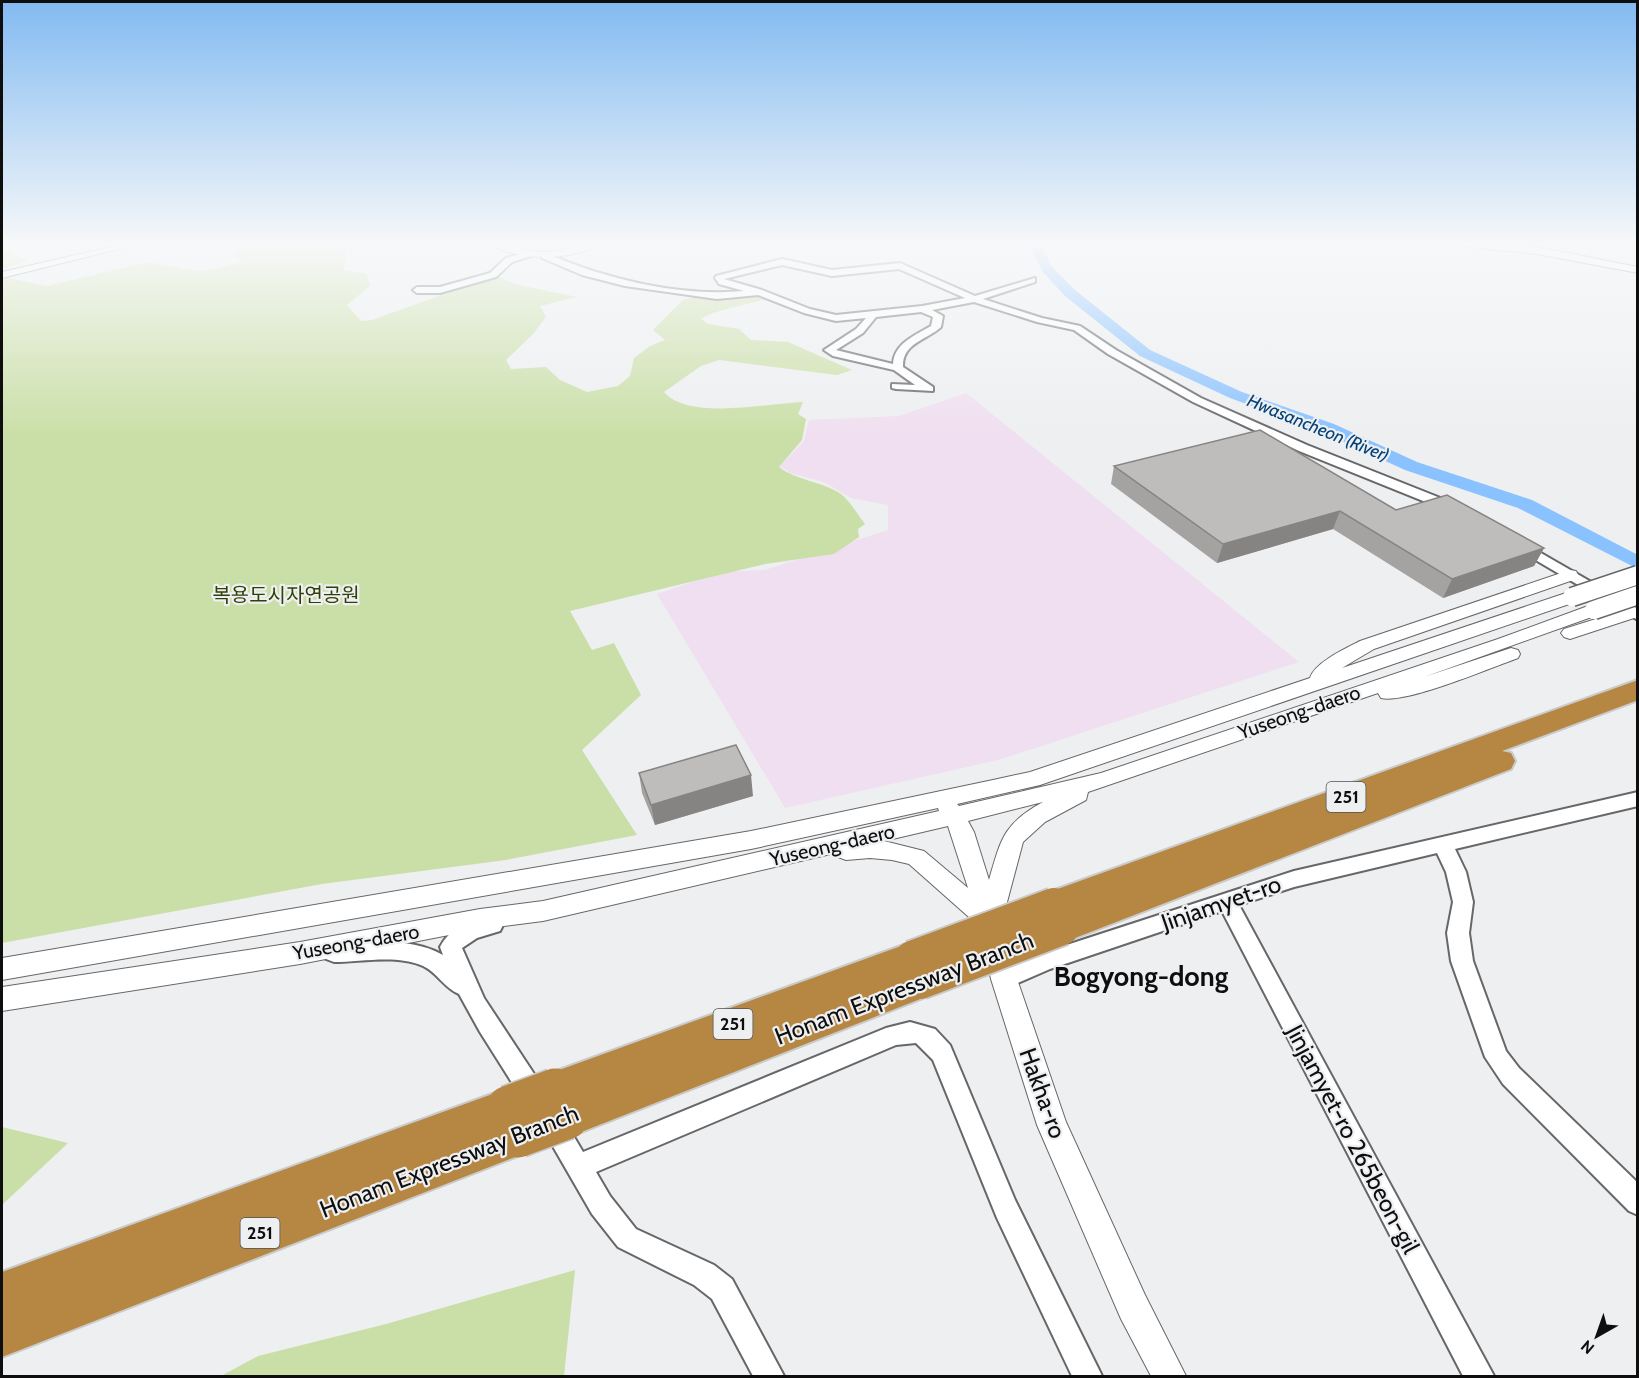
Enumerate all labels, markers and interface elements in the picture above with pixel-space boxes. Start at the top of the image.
water label: Hwasancheon (River) [1244,390,1392,466]
park label: 복용도시자연공원 [212,583,360,607]
street label: Yuseong-daero [1234,680,1363,744]
road number: 251 [1326,782,1366,812]
street label: Yuseong-daero [766,819,897,871]
street label: Jinjamyet-ro [1156,869,1285,937]
street label: Yuseong-daero [290,919,421,965]
street label: Honam Expressway Branch [770,925,1038,1051]
district label: Bogyong-dong [1054,960,1229,993]
road number: 251 [714,1009,752,1039]
street label: Jinjamyet-ro 265beon-gil [1280,1019,1426,1259]
street label: Hakha-ro [1013,1044,1073,1142]
street label: Honam Expressway Branch [315,1098,583,1224]
road number: 251 [240,1218,280,1248]
north arrow [1567,1306,1627,1366]
text: N [1577,1336,1598,1358]

